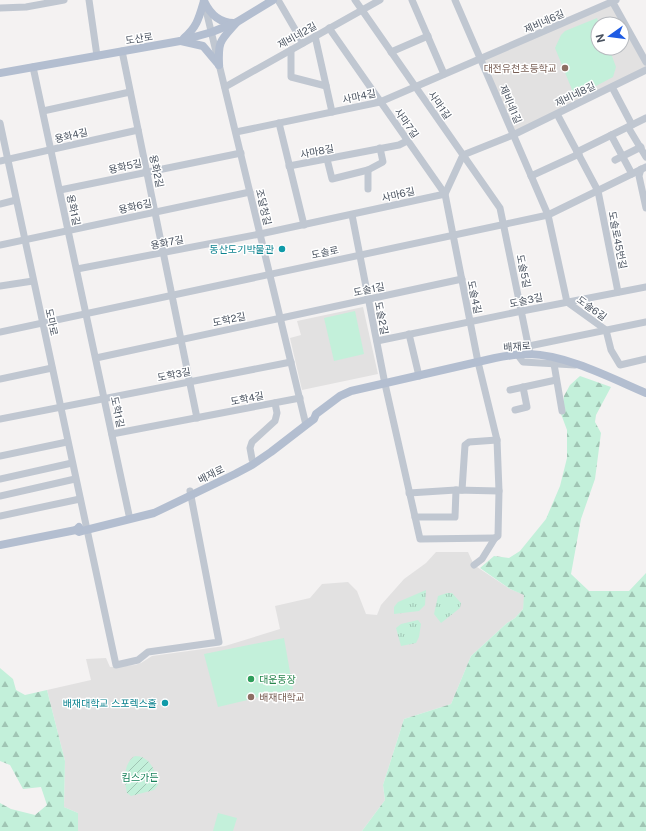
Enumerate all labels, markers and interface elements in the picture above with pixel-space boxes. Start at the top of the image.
street label: 제비네6길 [522,7,566,35]
north arrow [590,16,630,56]
street label: 제비네2길 [275,19,319,51]
street label: 도산로 [124,30,154,46]
text: N [593,33,607,44]
place label: 대전유천초등학교 [483,62,557,74]
marker: 대전유천초등학교 [560,63,570,73]
street label: 제비네8길 [553,79,597,109]
street label: 제비네1길 [497,83,525,125]
street label: 사마4길 [341,87,377,105]
street label: 사마1길 [426,89,454,121]
street label: 사마7길 [392,106,422,140]
street label: 용화4길 [53,125,89,145]
street label: 사마8길 [299,142,335,160]
street label: 용화2길 [148,153,166,189]
street label: 용화5길 [107,157,143,175]
street label: 사마6길 [380,184,416,204]
street label: 조달청길 [254,188,274,226]
street label: 용화1길 [65,193,83,227]
street label: 용화6길 [117,197,153,215]
street label: 도솔로45번길 [607,210,629,270]
street label: 용화7길 [149,233,185,251]
place label: 동산도기박물관 [210,243,275,255]
street label: 도솔로 [310,243,340,261]
marker: 동산도기박물관 [277,244,287,254]
street label: 도솔5길 [515,253,533,289]
street label: 도솔4길 [466,279,484,315]
street label: 도솔1길 [352,280,386,298]
street label: 도솔3길 [508,291,544,309]
street label: 도솔6길 [575,293,609,323]
street label: 도솔2길 [373,300,391,336]
street label: 도마로 [43,307,61,337]
street label: 도학2길 [211,310,247,328]
street label: 배재로 [503,339,531,353]
street label: 도학3길 [156,365,192,383]
street label: 도학4길 [229,389,265,407]
street label: 도학1길 [109,395,127,429]
street label: 배재로 [196,463,226,485]
place label: 대운동장 [259,673,296,685]
marker: 대운동장 [246,674,256,684]
place label: 배재대학교 [259,691,305,703]
marker: 배재대학교 [246,692,256,702]
place label: 배재대학교 스포렉스홀 [63,697,157,709]
marker: 배재대학교 스포렉스홀 [160,698,170,708]
park label: 킴스가든 [122,771,158,783]

